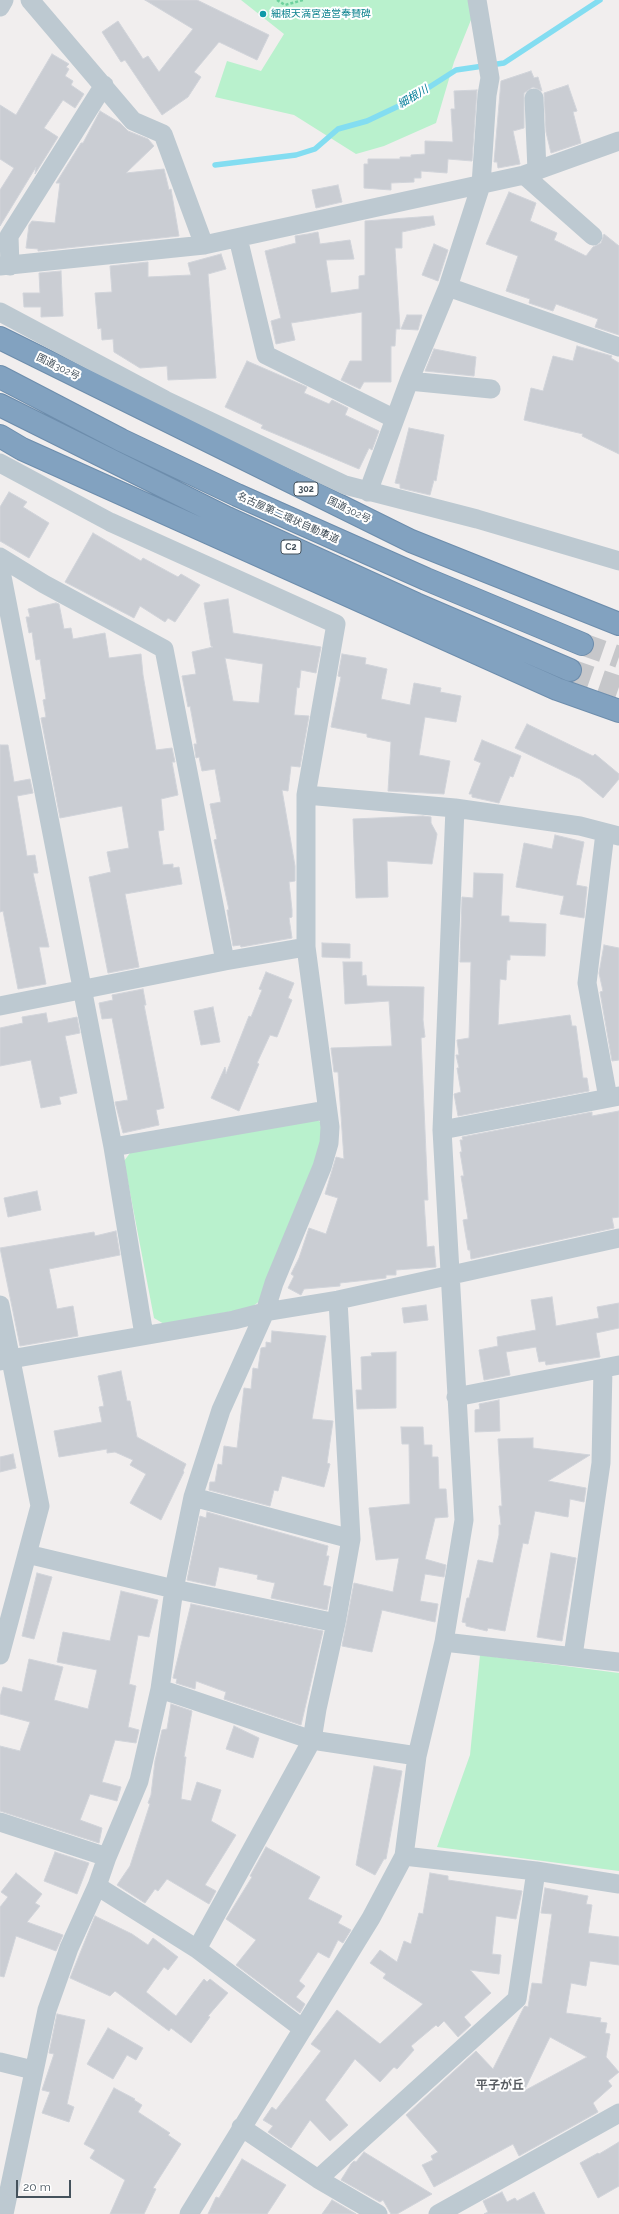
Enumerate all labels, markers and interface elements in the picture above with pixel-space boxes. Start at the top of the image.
place label: 細根天満宮造営奉賛碑 [271,8,371,20]
marker: 細根天満宮造営奉賛碑 [258,9,268,19]
water label: 細根川 [395,83,431,111]
street label: 国道302号 [34,351,82,383]
road number: 302 [294,482,318,496]
street label: 名古屋第二環状自動車道 [235,490,341,546]
street label: 国道302号 [325,494,373,526]
road number: C2 [281,540,301,554]
district label: 平子が丘 [476,2078,524,2092]
scale bar [18,2172,73,2198]
text: 20 m [23,2180,51,2194]

